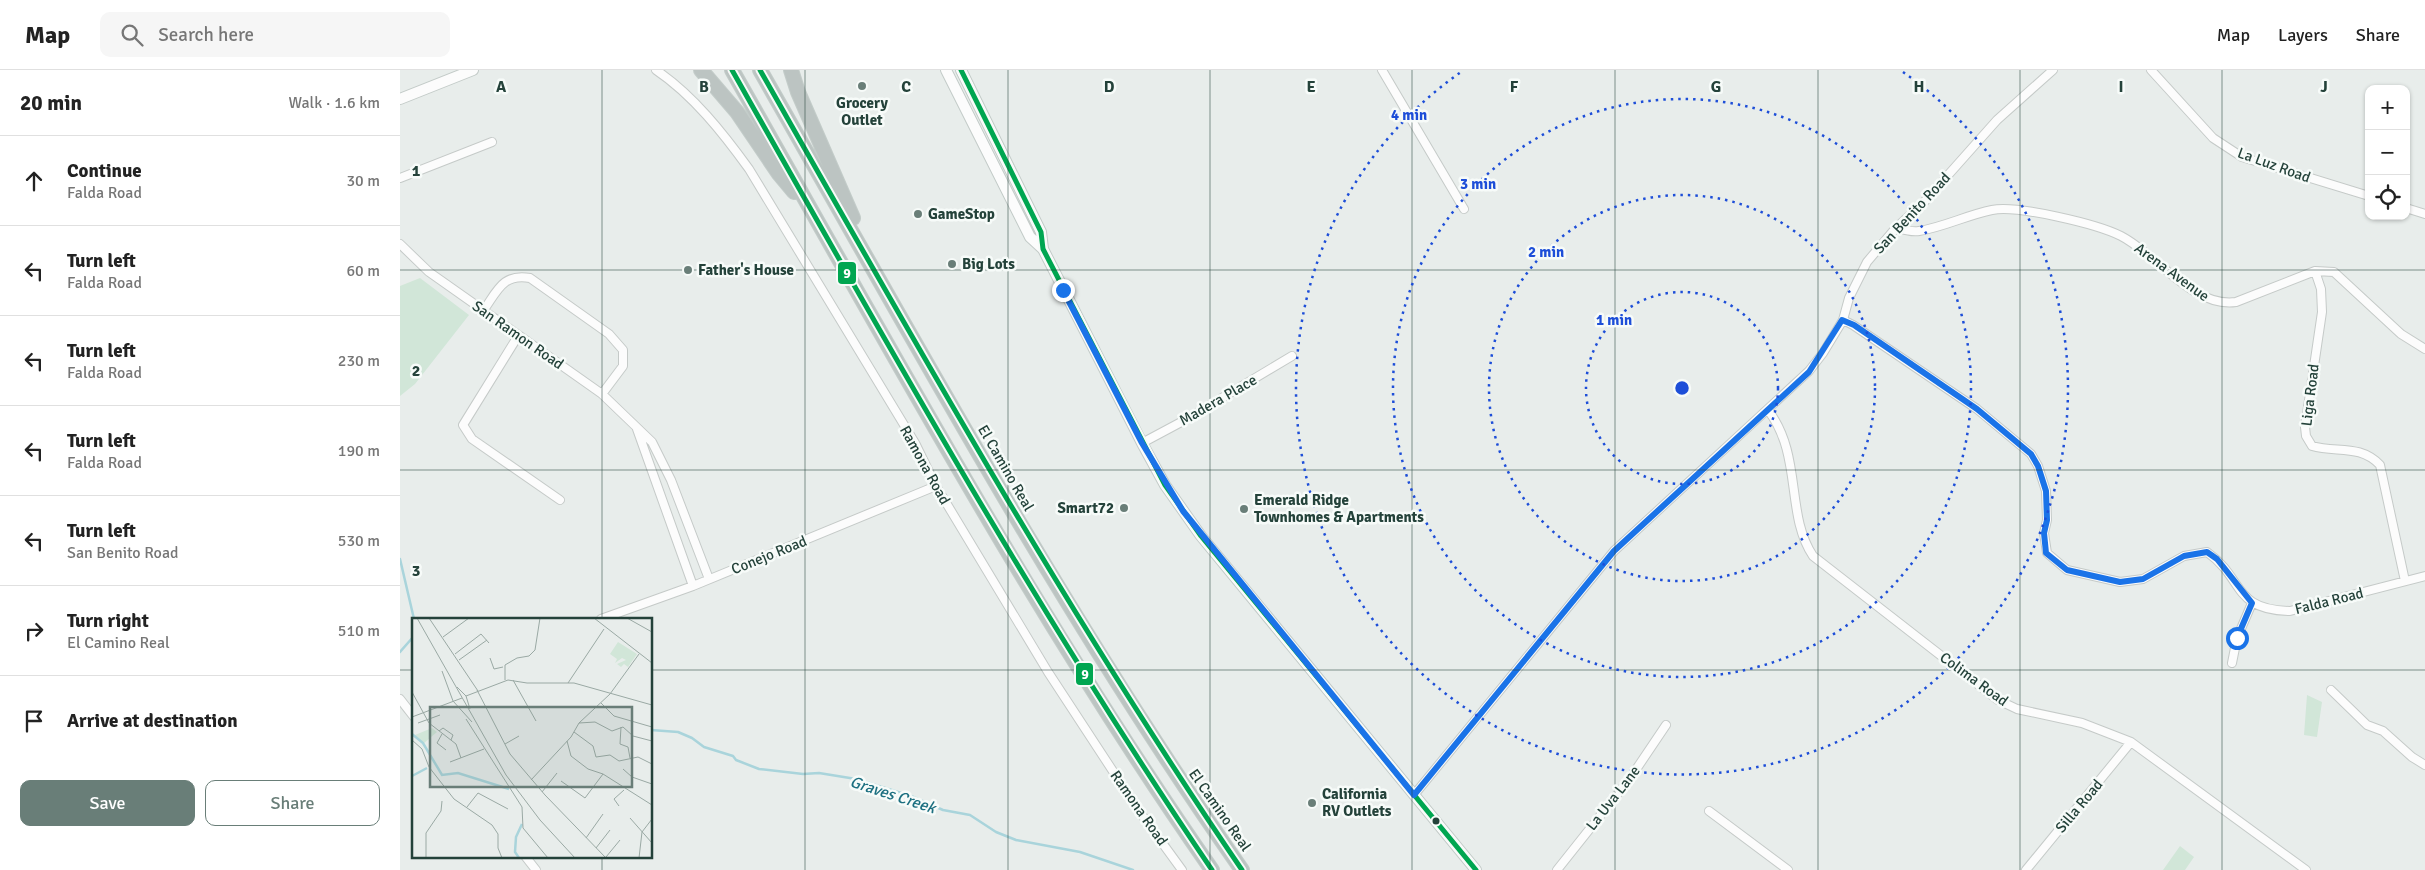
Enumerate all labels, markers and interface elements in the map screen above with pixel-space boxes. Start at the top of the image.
search box [100,12,450,57]
text: Map [25,20,70,50]
icon: search [118,21,146,49]
text: Search here [158,23,254,47]
text: Map [2217,24,2250,46]
text: Layers [2278,24,2328,46]
text: Share [2356,24,2400,46]
text: A [496,77,507,97]
text: B [699,77,709,97]
text: C [901,77,911,97]
text: D [1104,77,1115,97]
text: E [1306,77,1316,97]
text: F [1510,77,1519,97]
text: G [1711,77,1721,97]
text: H [1914,77,1924,97]
text: I [2118,77,2124,97]
text: J [2320,77,2328,97]
marker: Grocery Outlet [856,80,868,92]
map controls [2365,85,2410,220]
button: + [2365,85,2410,130]
text: 20 min [20,90,82,116]
text: Walk · 1.6 km [288,93,380,113]
place label: Grocery Outlet [836,94,888,129]
text: 4 min [1391,106,1427,124]
button: − [2365,130,2410,175]
street label: La Luz Road [2235,143,2313,187]
text: Continue [67,159,142,183]
text: 1 [412,161,421,181]
icon: ahead [20,167,48,195]
street label: San Benito Road [1870,169,1954,257]
text: 30 m [346,171,380,191]
text: 3 min [1460,175,1496,193]
button: locate [2365,175,2410,220]
text: Falda Road [67,183,142,203]
place label: GameStop [928,205,995,223]
marker: GameStop [912,208,924,220]
street label: Arena Avenue [2131,239,2213,305]
text: 2 min [1528,243,1564,261]
text: Turn left [67,249,136,273]
place label: Big Lots [962,255,1015,273]
icon: left [20,257,48,285]
marker: Big Lots [946,258,958,270]
text: 60 m [346,261,380,281]
place label: Father's House [698,261,794,279]
line badge: 9 [837,261,857,285]
marker: Father's House [682,264,694,276]
text: 9 [843,265,851,282]
text: Falda Road [67,273,142,293]
route end [1052,279,1075,302]
street label: San Ramon Road [469,297,567,373]
text: 1 min [1596,311,1632,329]
text: Turn left [67,339,136,363]
icon: left [20,347,48,375]
text: 230 m [338,351,380,371]
text: 2 [412,361,420,381]
text: Falda Road [67,363,142,383]
street label: Liga Road [2297,363,2323,427]
street label: Madera Place [1176,371,1260,429]
centre of rings [1673,379,1691,397]
street label: Ramona Road [896,422,954,508]
street label: El Camino Real [974,422,1038,514]
text: Turn left [67,429,136,453]
icon: left [20,437,48,465]
text: 190 m [338,441,380,461]
text: Falda Road [67,453,142,473]
place label: Emerald Ridge Townhomes & Apartments [1254,491,1424,526]
place label: Smart72 [1057,499,1114,517]
marker: Smart72 [1118,502,1130,514]
marker: Emerald Ridge Townhomes & Apartments [1238,503,1250,515]
text: Turn left [67,519,136,543]
icon: left [20,527,48,555]
text: 530 m [338,531,380,551]
street label: Conejo Road [729,532,809,578]
text: San Benito Road [67,543,178,563]
text: 3 [412,561,420,581]
street label: Falda Road [2293,584,2365,618]
text: Turn right [67,609,149,633]
icon: right [20,617,48,645]
inset map [412,618,652,858]
text: 510 m [338,621,380,641]
route start [2226,627,2249,650]
text: El Camino Real [67,633,170,653]
street label: Colima Road [1936,648,2012,710]
line badge: 9 [1075,662,1094,686]
text: 9 [1081,666,1089,683]
icon: arrive [20,707,48,735]
text: Arrive at destination [67,709,238,733]
street label: La Uva Lane [1582,762,1644,834]
street label: El Camino Real [1185,765,1255,855]
street label: Ramona Road [1107,767,1171,849]
water label: Graves Creek [847,772,940,819]
street label: Silla Road [2052,776,2107,836]
button: Save [20,780,195,826]
button: Share [205,780,380,826]
place label: California RV Outlets [1322,785,1392,820]
marker: California RV Outlets [1306,797,1318,809]
unlabelled marker [1431,816,1441,826]

